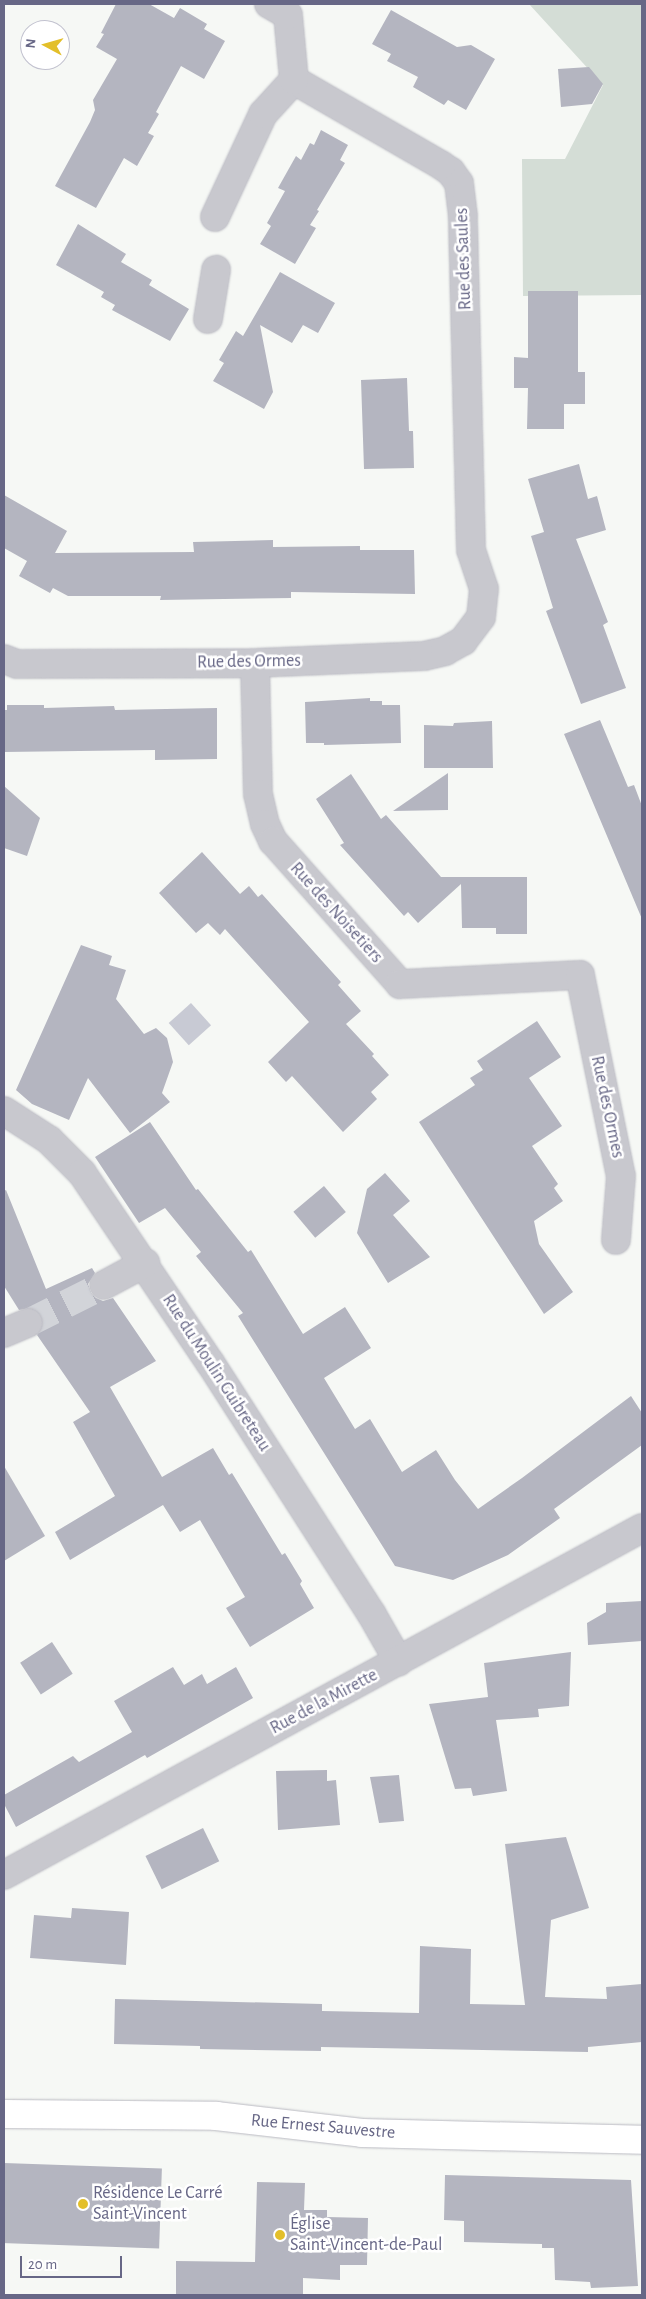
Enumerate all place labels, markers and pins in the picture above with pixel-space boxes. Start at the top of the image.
place label: Résidence Le Carré Saint-Vincent [93,2183,223,2226]
marker: Résidence Le Carré Saint-Vincent [77,2198,89,2210]
place label: Église Saint-Vincent-de-Paul [290,2214,442,2256]
marker: Église Saint-Vincent-de-Paul [274,2229,286,2241]

